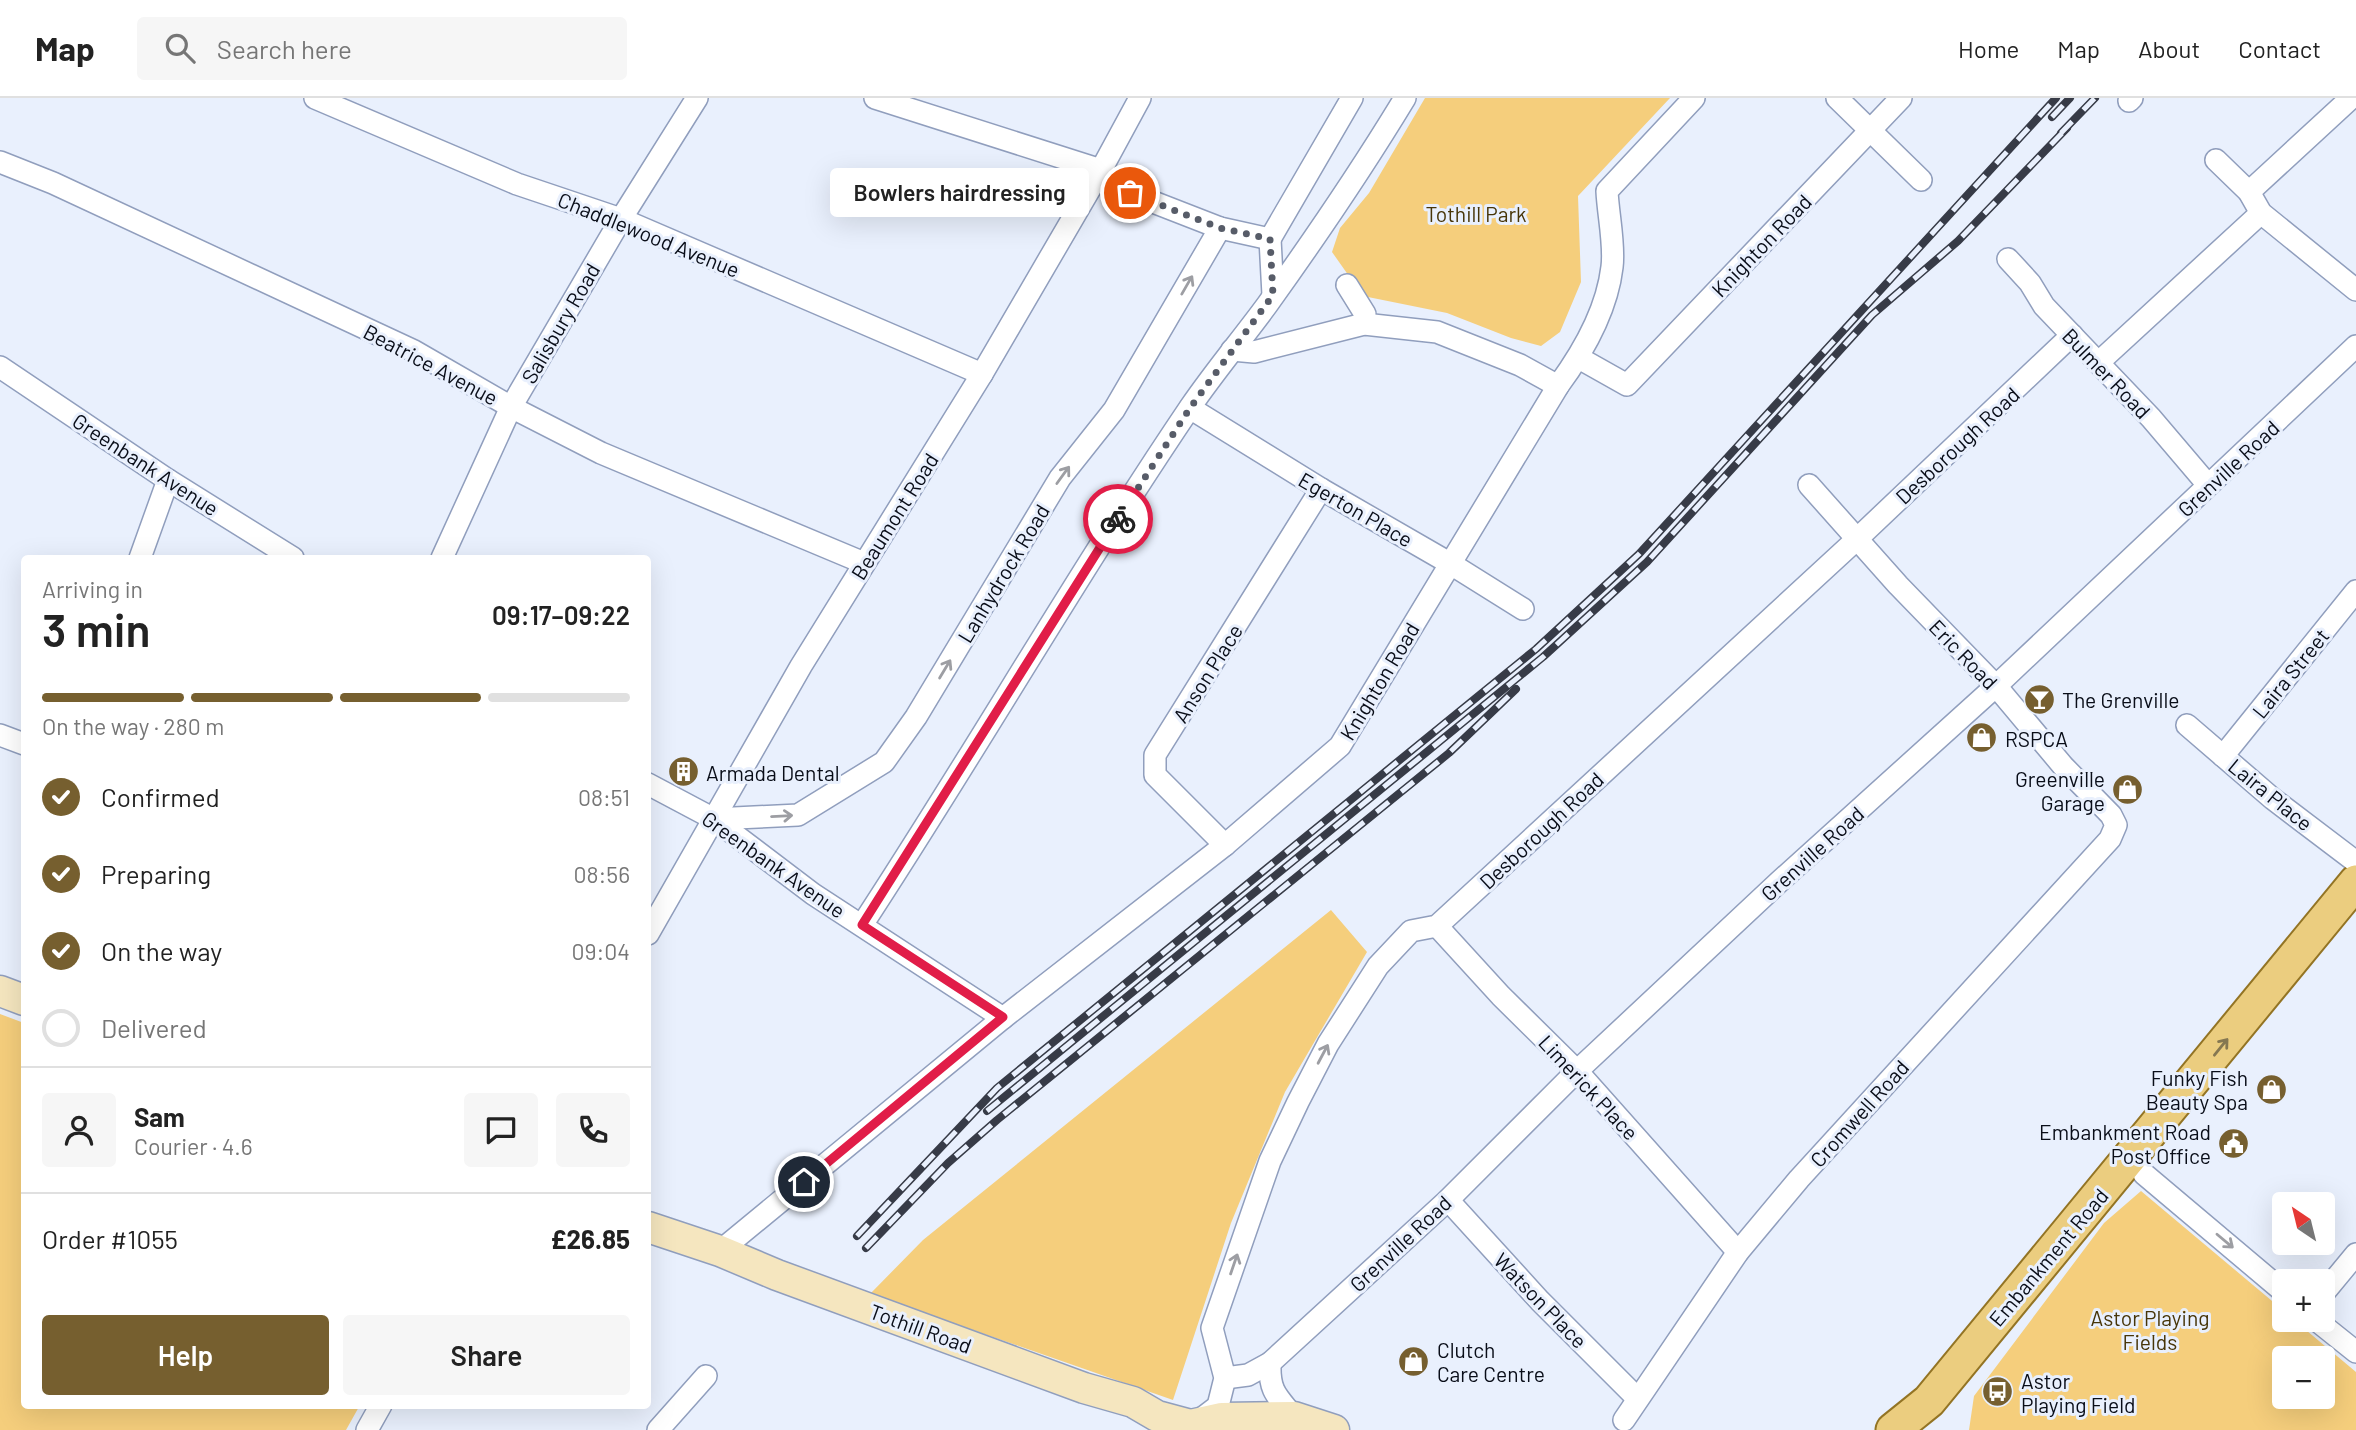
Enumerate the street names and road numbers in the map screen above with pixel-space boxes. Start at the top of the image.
street label: Chaddlewood Avenue [555,186,743,282]
street label: Knighton Road [1706,189,1816,301]
street label: Salisbury Road [516,259,604,387]
street label: Beatrice Avenue [360,318,502,410]
street label: Bulmer Road [2058,323,2156,423]
street label: Desborough Road [1890,381,2024,509]
street label: Greenbank Avenue [68,407,224,521]
street label: Grenville Road [2172,415,2284,521]
street label: Beaumont Road [845,448,943,584]
street label: Egerton Place [1295,466,1417,552]
street label: Lanhydrock Road [952,499,1054,647]
street label: Eric Road [1925,614,2003,694]
street label: Knighton Road [1334,618,1424,744]
street label: Anson Place [1167,619,1247,727]
street label: Laira Street [2246,623,2334,723]
street label: Laira Place [2224,753,2318,835]
street label: Desborough Road [1474,766,1608,894]
street label: Grenville Road [1755,800,1869,906]
street label: Greenbank Avenue [698,805,850,923]
street label: Limerick Place [1534,1029,1644,1145]
street label: Cromwell Road [1804,1054,1914,1172]
street label: Embankment Road [1983,1183,2113,1331]
street label: Grenville Road [1344,1190,1456,1296]
street label: Watson Place [1489,1247,1593,1353]
street label: Tothill Road [867,1298,975,1358]

